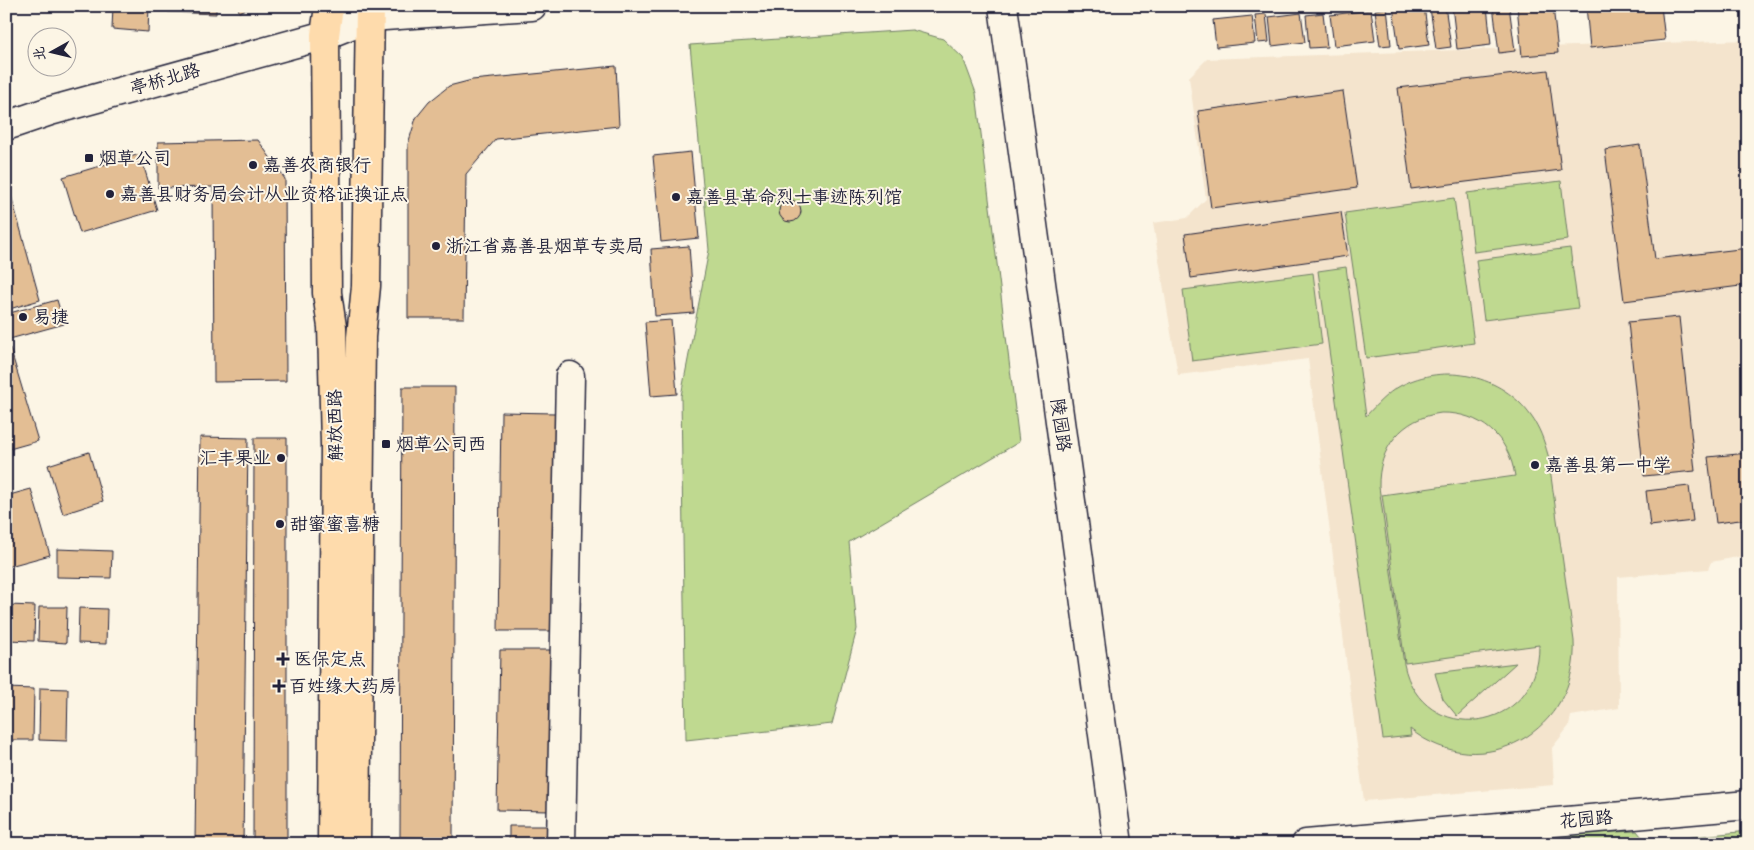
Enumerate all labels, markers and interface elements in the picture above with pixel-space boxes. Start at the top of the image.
north arrow [28,28,78,78]
text: 北 [30,46,49,62]
street label: 亭桥北路 [127,59,203,99]
place label: 烟草公司 [99,147,171,169]
marker: 烟草公司 [83,152,95,164]
place label: 嘉善农商银行 [263,154,371,176]
marker: 嘉善农商银行 [247,159,259,171]
place label: 嘉善县财务局会计从业资格证换证点 [120,183,408,205]
place label: 嘉善县革命烈士事迹陈列馆 [686,186,902,208]
marker: 嘉善县财务局会计从业资格证换证点 [104,188,116,200]
marker: 嘉善县革命烈士事迹陈列馆 [670,191,682,203]
place label: 浙江省嘉善县烟草专卖局 [446,235,644,257]
marker: 浙江省嘉善县烟草专卖局 [430,240,442,252]
place label: 易捷 [33,306,69,328]
marker: 易捷 [17,311,29,323]
street label: 解放西路 [323,389,347,461]
street label: 陵园路 [1046,397,1076,453]
place label: 烟草公司西 [396,433,486,455]
marker: 烟草公司西 [380,438,392,450]
place label: 汇丰果业 [199,447,271,469]
marker: 汇丰果业 [275,452,287,464]
place label: 嘉善县第一中学 [1545,454,1671,476]
marker: 嘉善县第一中学 [1529,459,1541,471]
place label: 甜蜜蜜喜糖 [290,513,380,535]
marker: 甜蜜蜜喜糖 [274,518,286,530]
place label: 医保定点 [294,648,366,670]
marker: 医保定点 [276,652,290,666]
place label: 百姓缘大药房 [289,675,397,697]
marker: 百姓缘大药房 [273,680,285,692]
street label: 花园路 [1558,806,1614,832]

